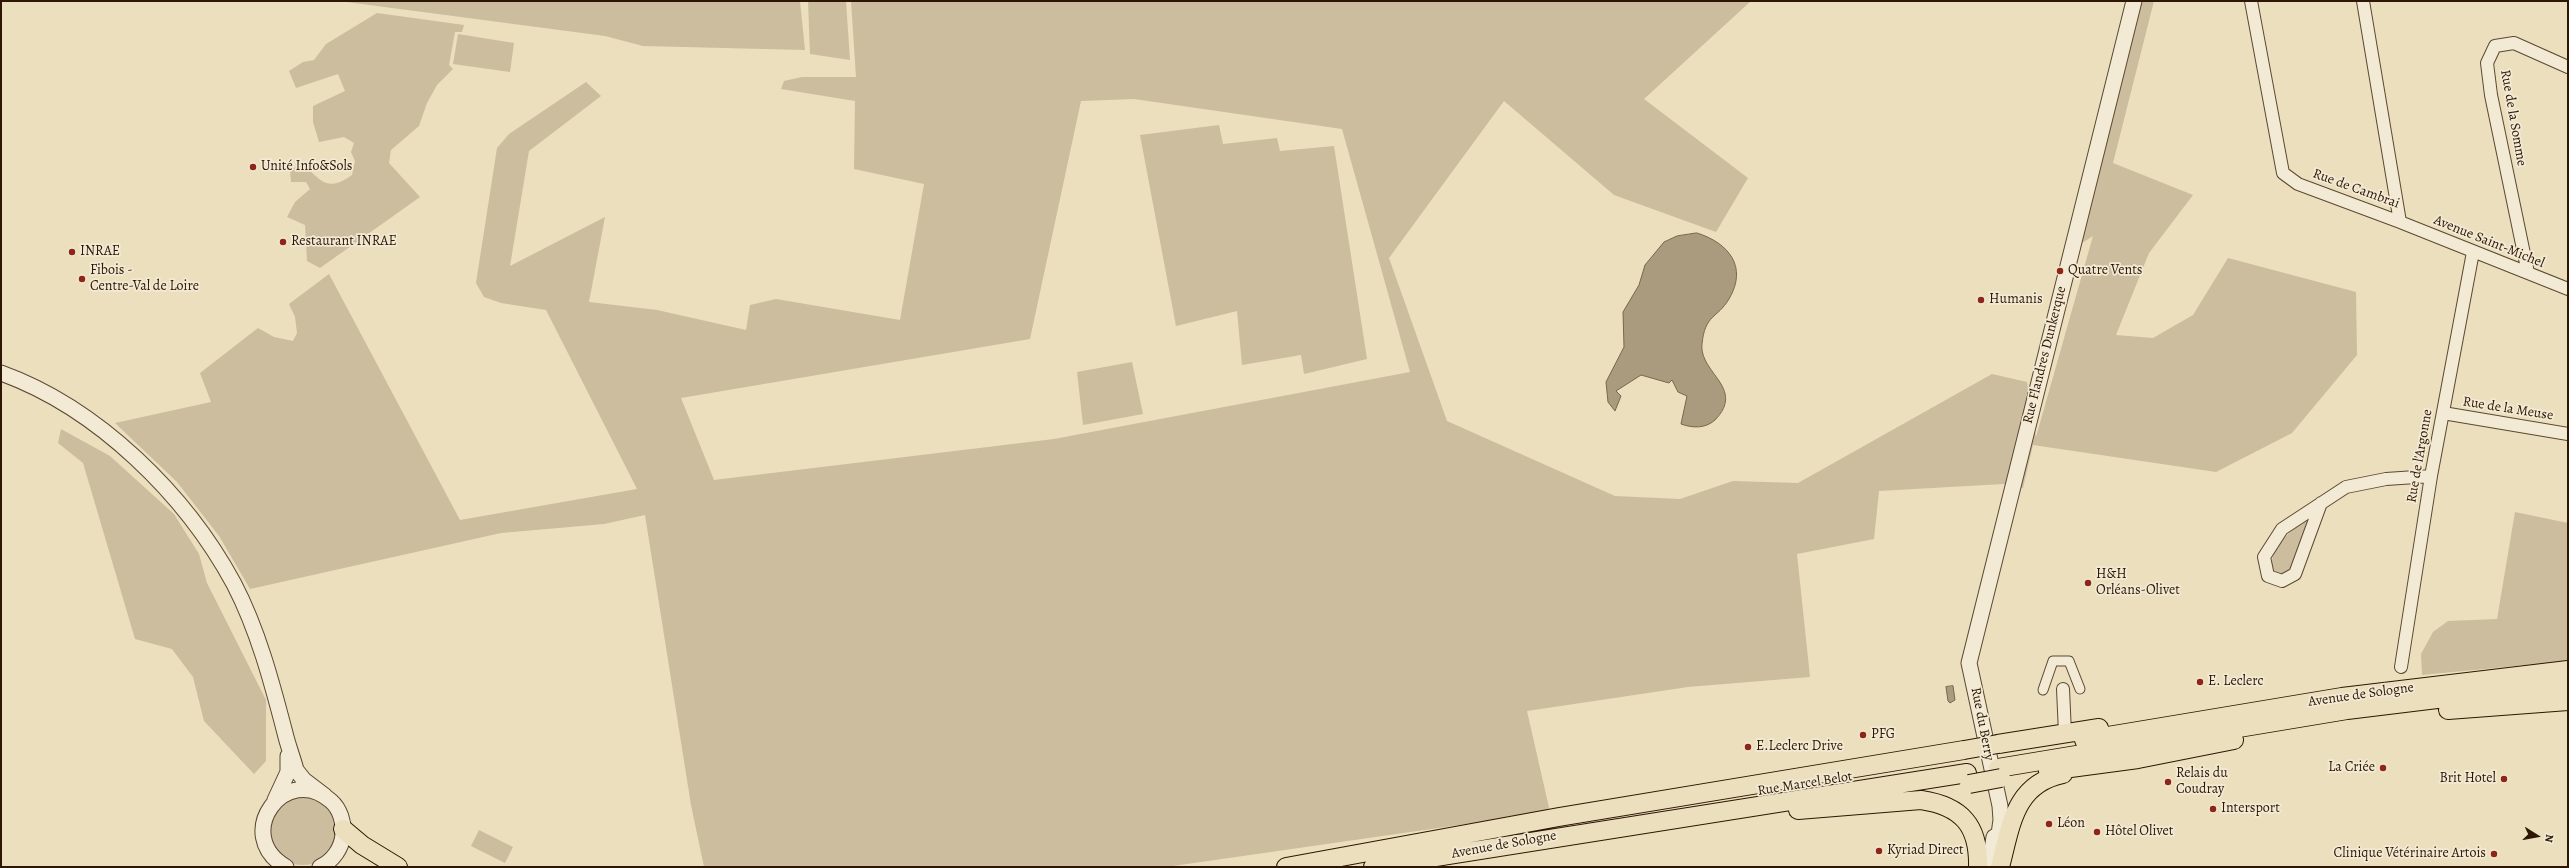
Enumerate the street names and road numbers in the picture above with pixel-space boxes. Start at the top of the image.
street label: Rue de la Somme [2496,68,2530,168]
street label: Rue de Cambrai [2310,166,2402,212]
street label: Avenue Saint-Michel [2431,212,2547,272]
street label: Rue Flandres Dunkerque [2020,284,2070,426]
street label: Rue de la Meuse [2462,394,2554,424]
street label: Rue de l'Argonne [2404,408,2436,504]
street label: Avenue de Sologne [2307,679,2415,711]
street label: Rue du Berry [1967,686,1997,762]
street label: Rue Marcel Belot [1756,768,1854,800]
street label: Avenue de Sologne [1450,827,1558,863]

